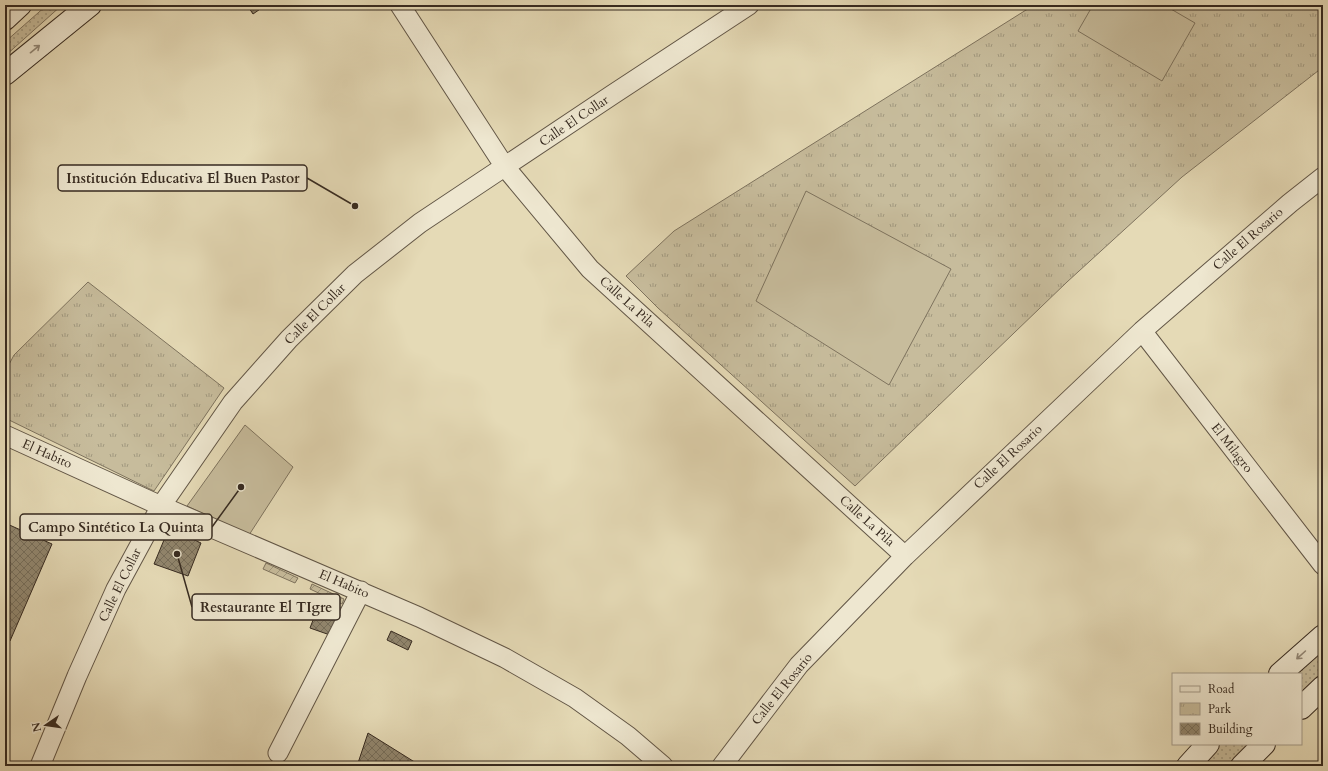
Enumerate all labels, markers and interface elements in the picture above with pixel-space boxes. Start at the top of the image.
one-way arrow [30,45,41,54]
street label: Calle El Collar [536,91,613,151]
callout: Institución Educativa El Buen Pastor [58,165,307,191]
text: Institución Educativa El Buen Pastor [66,169,300,188]
street label: Calle El Rosario [1209,203,1287,275]
street label: Calle La Pila [595,272,659,332]
street label: Calle El Collar [280,279,350,349]
street label: El Milagro [1207,419,1257,477]
street label: Calle El Rosario [970,420,1046,494]
street label: El Habito [19,435,75,473]
street label: Calle La Pila [835,491,899,551]
callout: Campo Sintético La Quinta [20,514,212,540]
text: Campo Sintético La Quinta [28,518,204,537]
street label: Calle El Collar [94,545,146,625]
street label: El Habito [316,565,372,603]
callout: Restaurante El TIgre [192,594,340,620]
text: Restaurante El TIgre [200,598,332,617]
street label: Calle El Rosario [747,649,817,729]
one-way arrow [1296,650,1307,659]
legend [1172,673,1302,745]
text: Road [1208,681,1235,697]
text: Park [1208,701,1232,717]
north arrow [26,705,66,745]
text: N [28,720,45,733]
text: Building [1208,721,1253,737]

